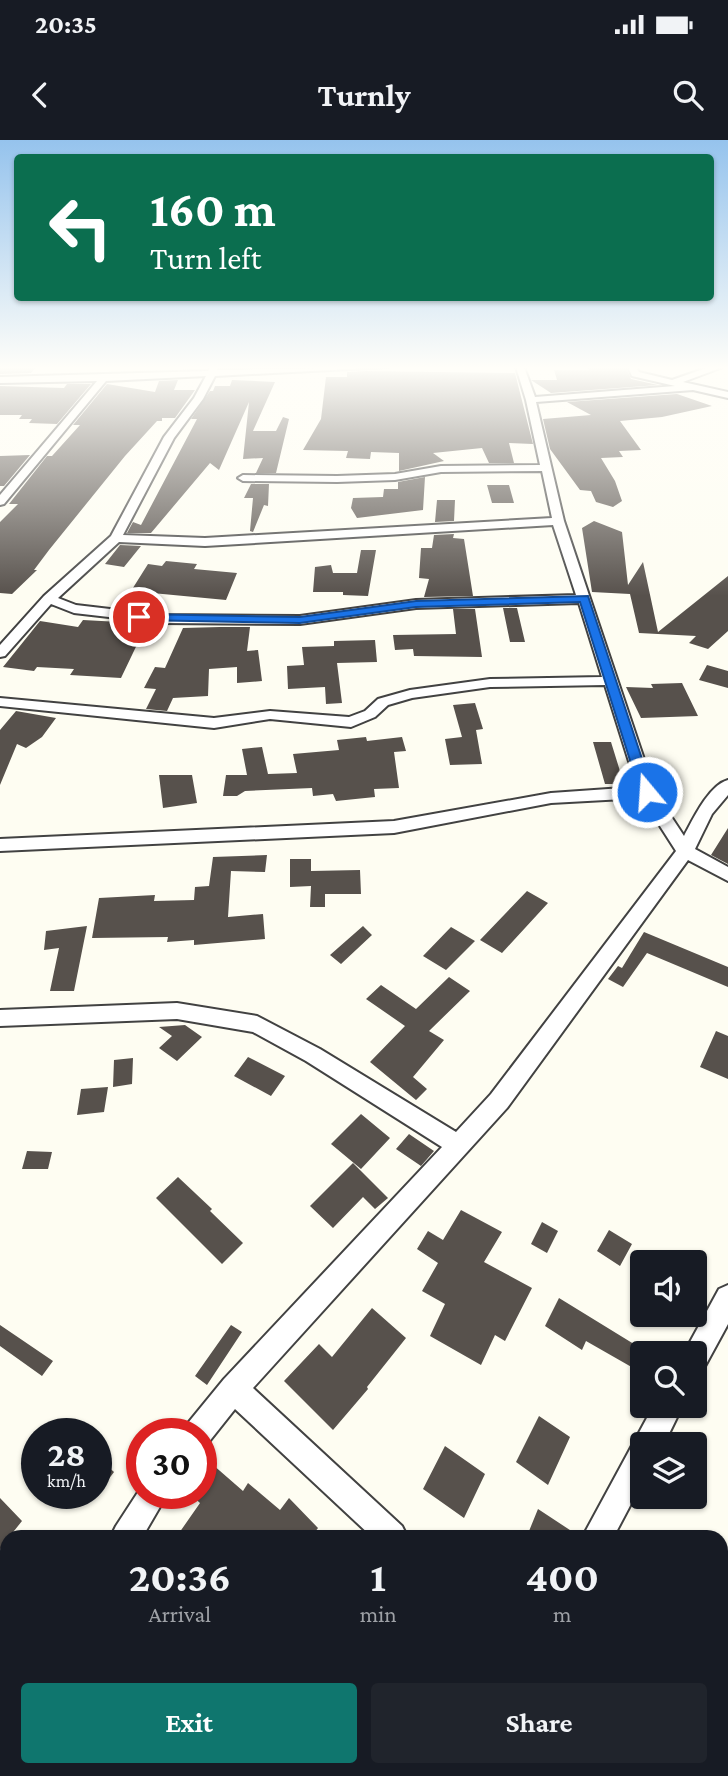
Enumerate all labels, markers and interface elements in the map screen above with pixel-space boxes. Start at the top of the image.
text: 20:35 [35,10,97,39]
icon: back [21,76,59,114]
icon: search [669,76,707,114]
text: Turnly [317,77,411,113]
icon: left [35,182,126,273]
text: 160 m [150,182,276,237]
text: Turn left [150,240,261,276]
pin [109,587,169,647]
icon: arrive [120,598,158,636]
position arrow [610,755,684,829]
map controls [630,1250,707,1509]
button: sound [630,1250,707,1327]
button: search [630,1341,707,1418]
speed limit sign: 30 [126,1418,217,1509]
button: layers [630,1432,707,1509]
text: 28 [47,1435,86,1474]
text: km/h [47,1471,86,1491]
text: 20:36 [129,1553,231,1600]
text: 1 [370,1553,386,1600]
text: 400 [525,1553,599,1600]
text: Arrival [149,1601,211,1627]
text: min [360,1601,397,1627]
text: m [553,1601,572,1627]
button: Exit [21,1683,357,1763]
button: Share [371,1683,707,1763]

